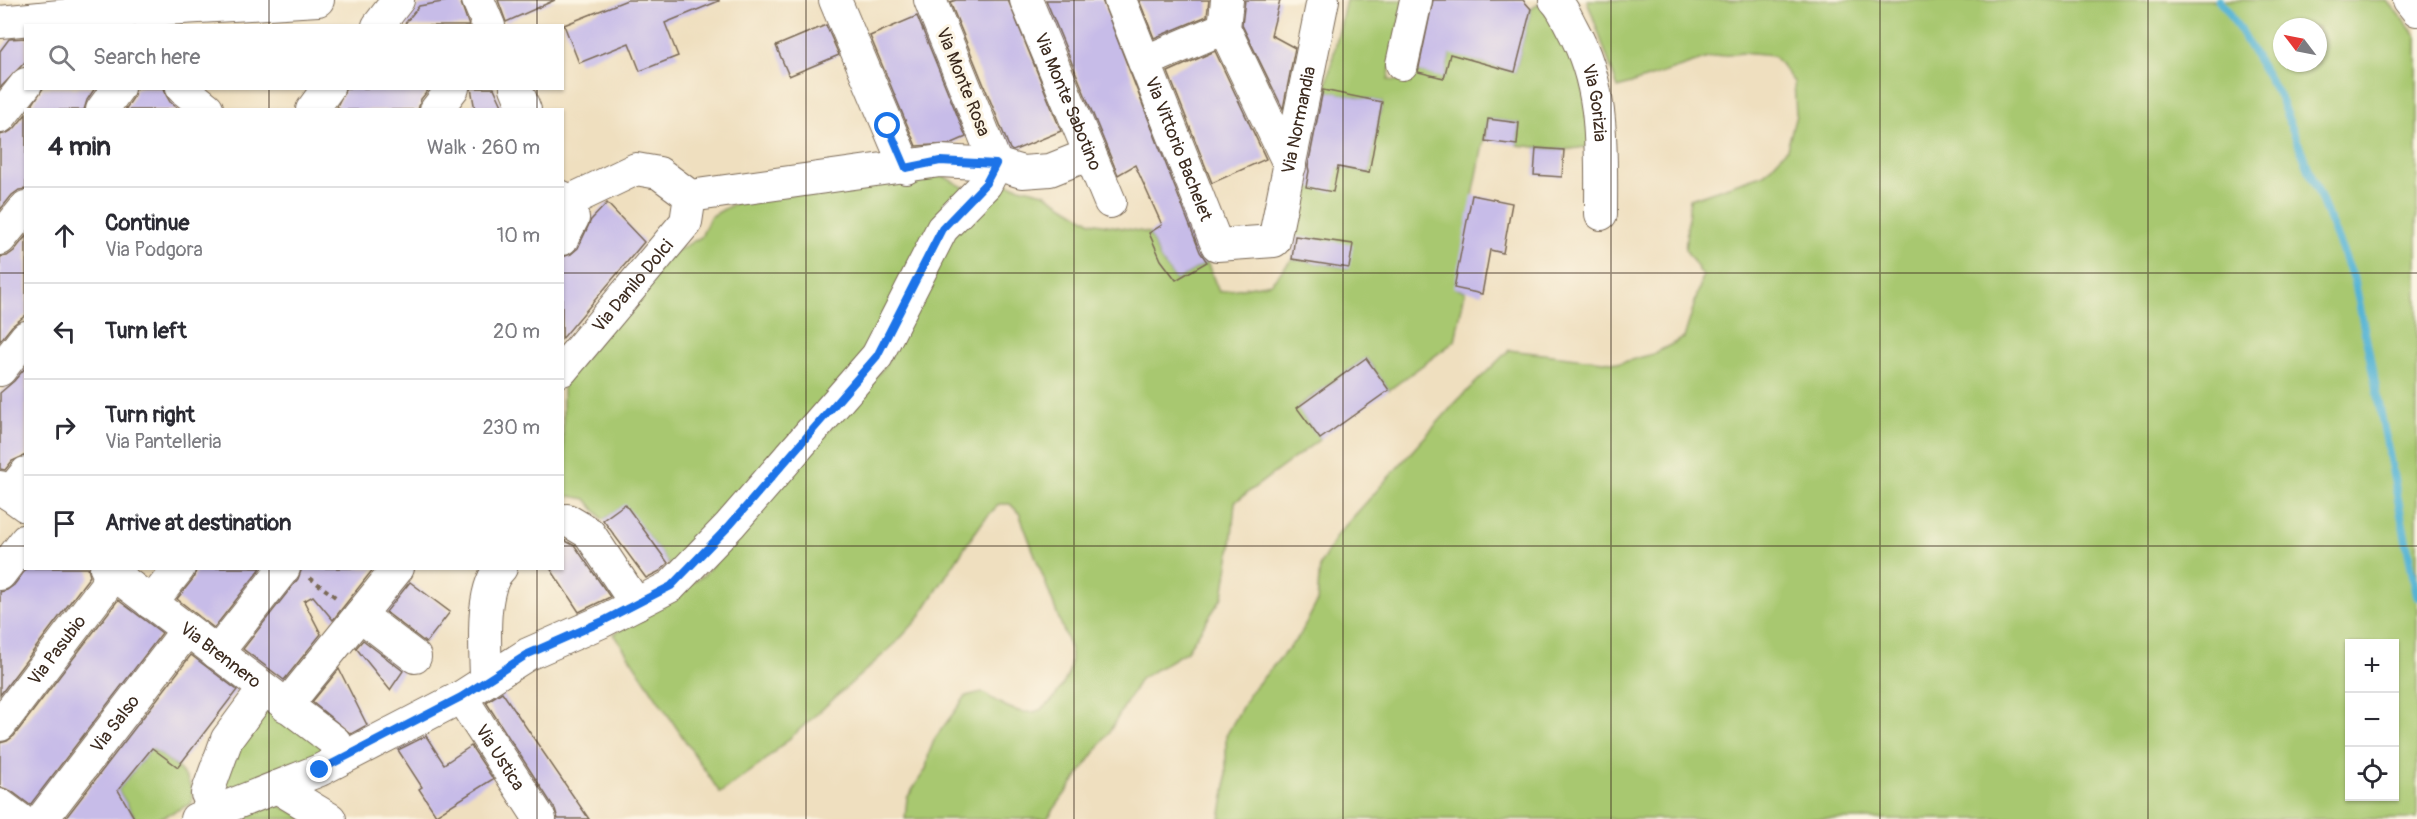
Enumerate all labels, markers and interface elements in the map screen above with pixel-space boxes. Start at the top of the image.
north arrow [2273,18,2327,72]
search box [24,24,564,90]
street label: Via Monte Rosa [931,24,995,140]
street label: Via Monte Sabotino [1029,29,1107,174]
icon: search [45,41,78,74]
text: Search here [93,43,200,71]
street label: Via Gorizia [1577,61,1612,142]
street label: Via Normandia [1276,64,1321,176]
street label: Via Vittorio Bachelet [1140,73,1218,225]
route start [874,112,900,138]
text: 4 min [48,131,111,163]
text: Walk · 260 m [427,135,540,160]
text: Continue [105,209,189,237]
icon: ahead [48,219,81,252]
text: 10 m [496,223,540,248]
street label: Via Danilo Dolci [587,234,678,337]
text: Via Podgora [105,237,203,262]
icon: left [48,315,81,348]
text: Turn left [105,317,187,345]
text: 20 m [493,319,540,344]
text: Turn right [105,401,195,429]
icon: right [48,411,81,444]
text: 230 m [483,415,540,440]
text: Via Pantelleria [105,429,222,454]
icon: arrive [48,507,81,540]
text: Arrive at destination [105,509,291,537]
street label: Via Pasubio [23,610,91,690]
street label: Via Brennero [175,617,266,694]
map controls [2345,639,2399,801]
button: + [2345,639,2399,693]
street label: Via Salso [85,690,145,757]
button: − [2345,693,2399,747]
street label: Via Ustica [470,720,530,795]
button: locate [2345,747,2399,801]
route end [306,756,332,782]

